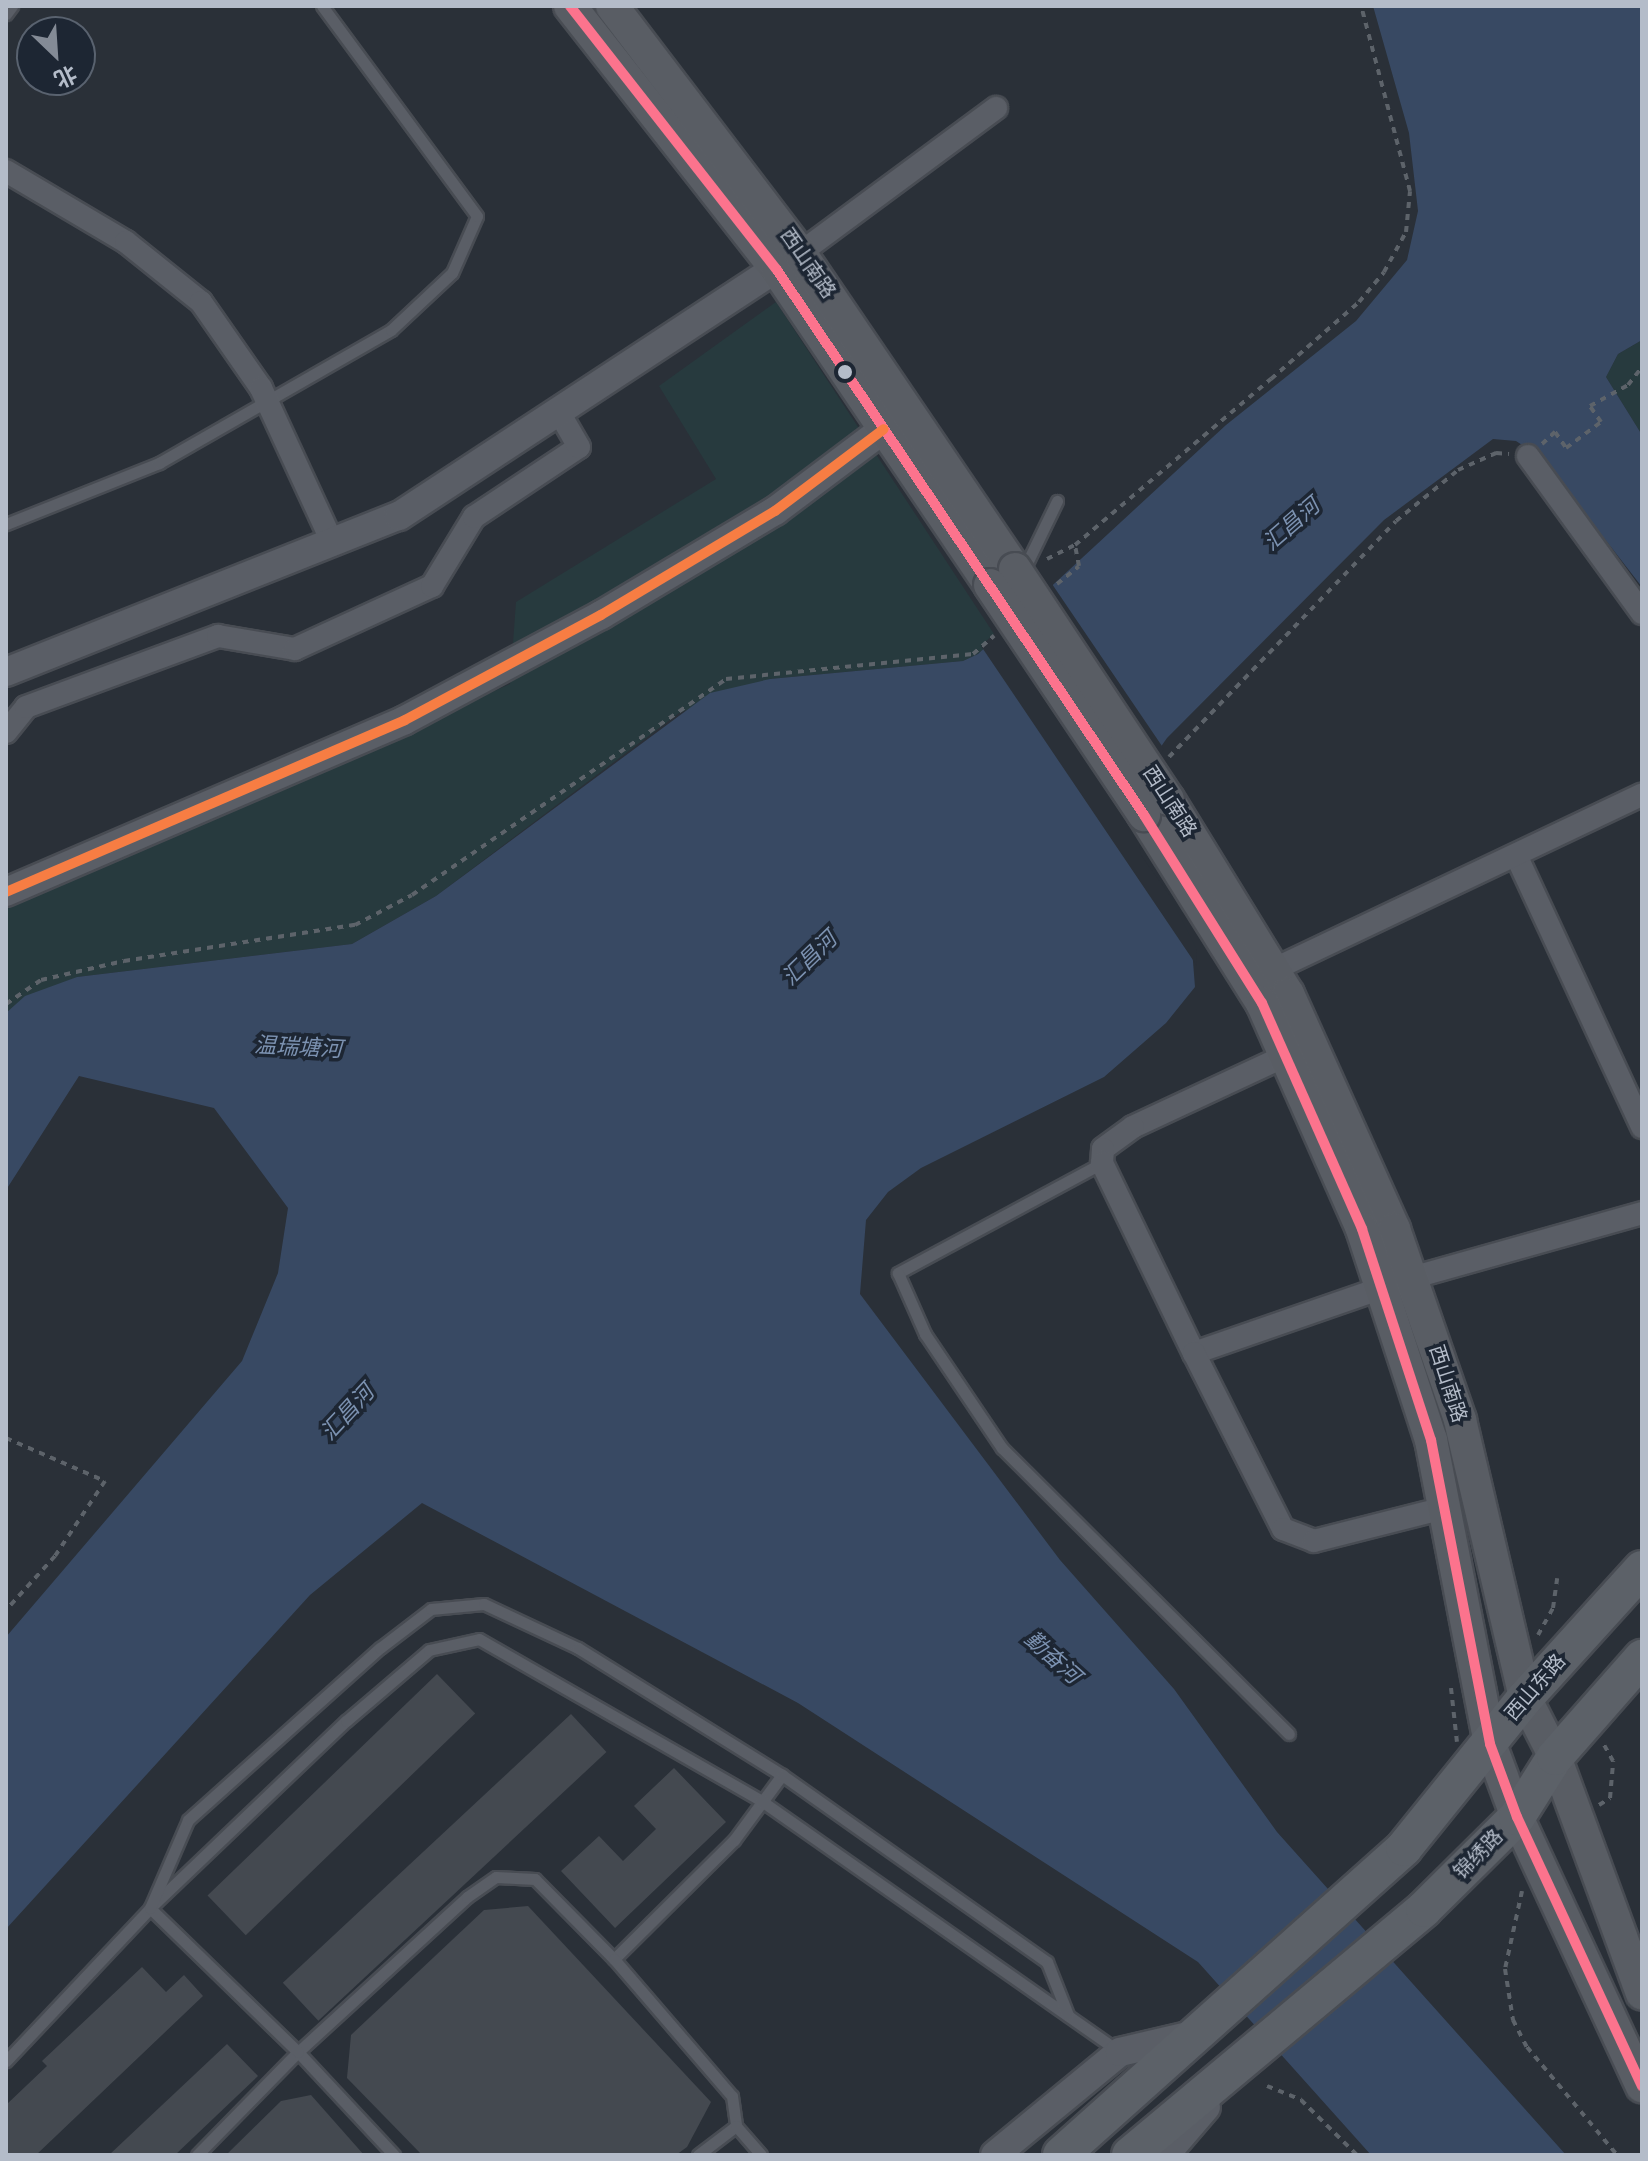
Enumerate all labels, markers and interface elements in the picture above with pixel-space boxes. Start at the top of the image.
north arrow [16,16,96,96]
text: 北 [50,60,81,92]
street label: 西山南路 [774,224,840,304]
unlabelled marker [837,364,853,380]
water label: 汇昌河 [1258,493,1326,557]
street label: 西山南路 [1137,762,1201,842]
water label: 汇昌河 [777,927,843,991]
water label: 温瑞塘河 [253,1033,343,1063]
street label: 西山南路 [1423,1342,1471,1426]
water label: 汇昌河 [316,1380,380,1446]
water label: 勤奋河 [1019,1626,1085,1690]
street label: 西山东路 [1501,1650,1571,1726]
street label: 锦绣路 [1449,1825,1509,1885]

